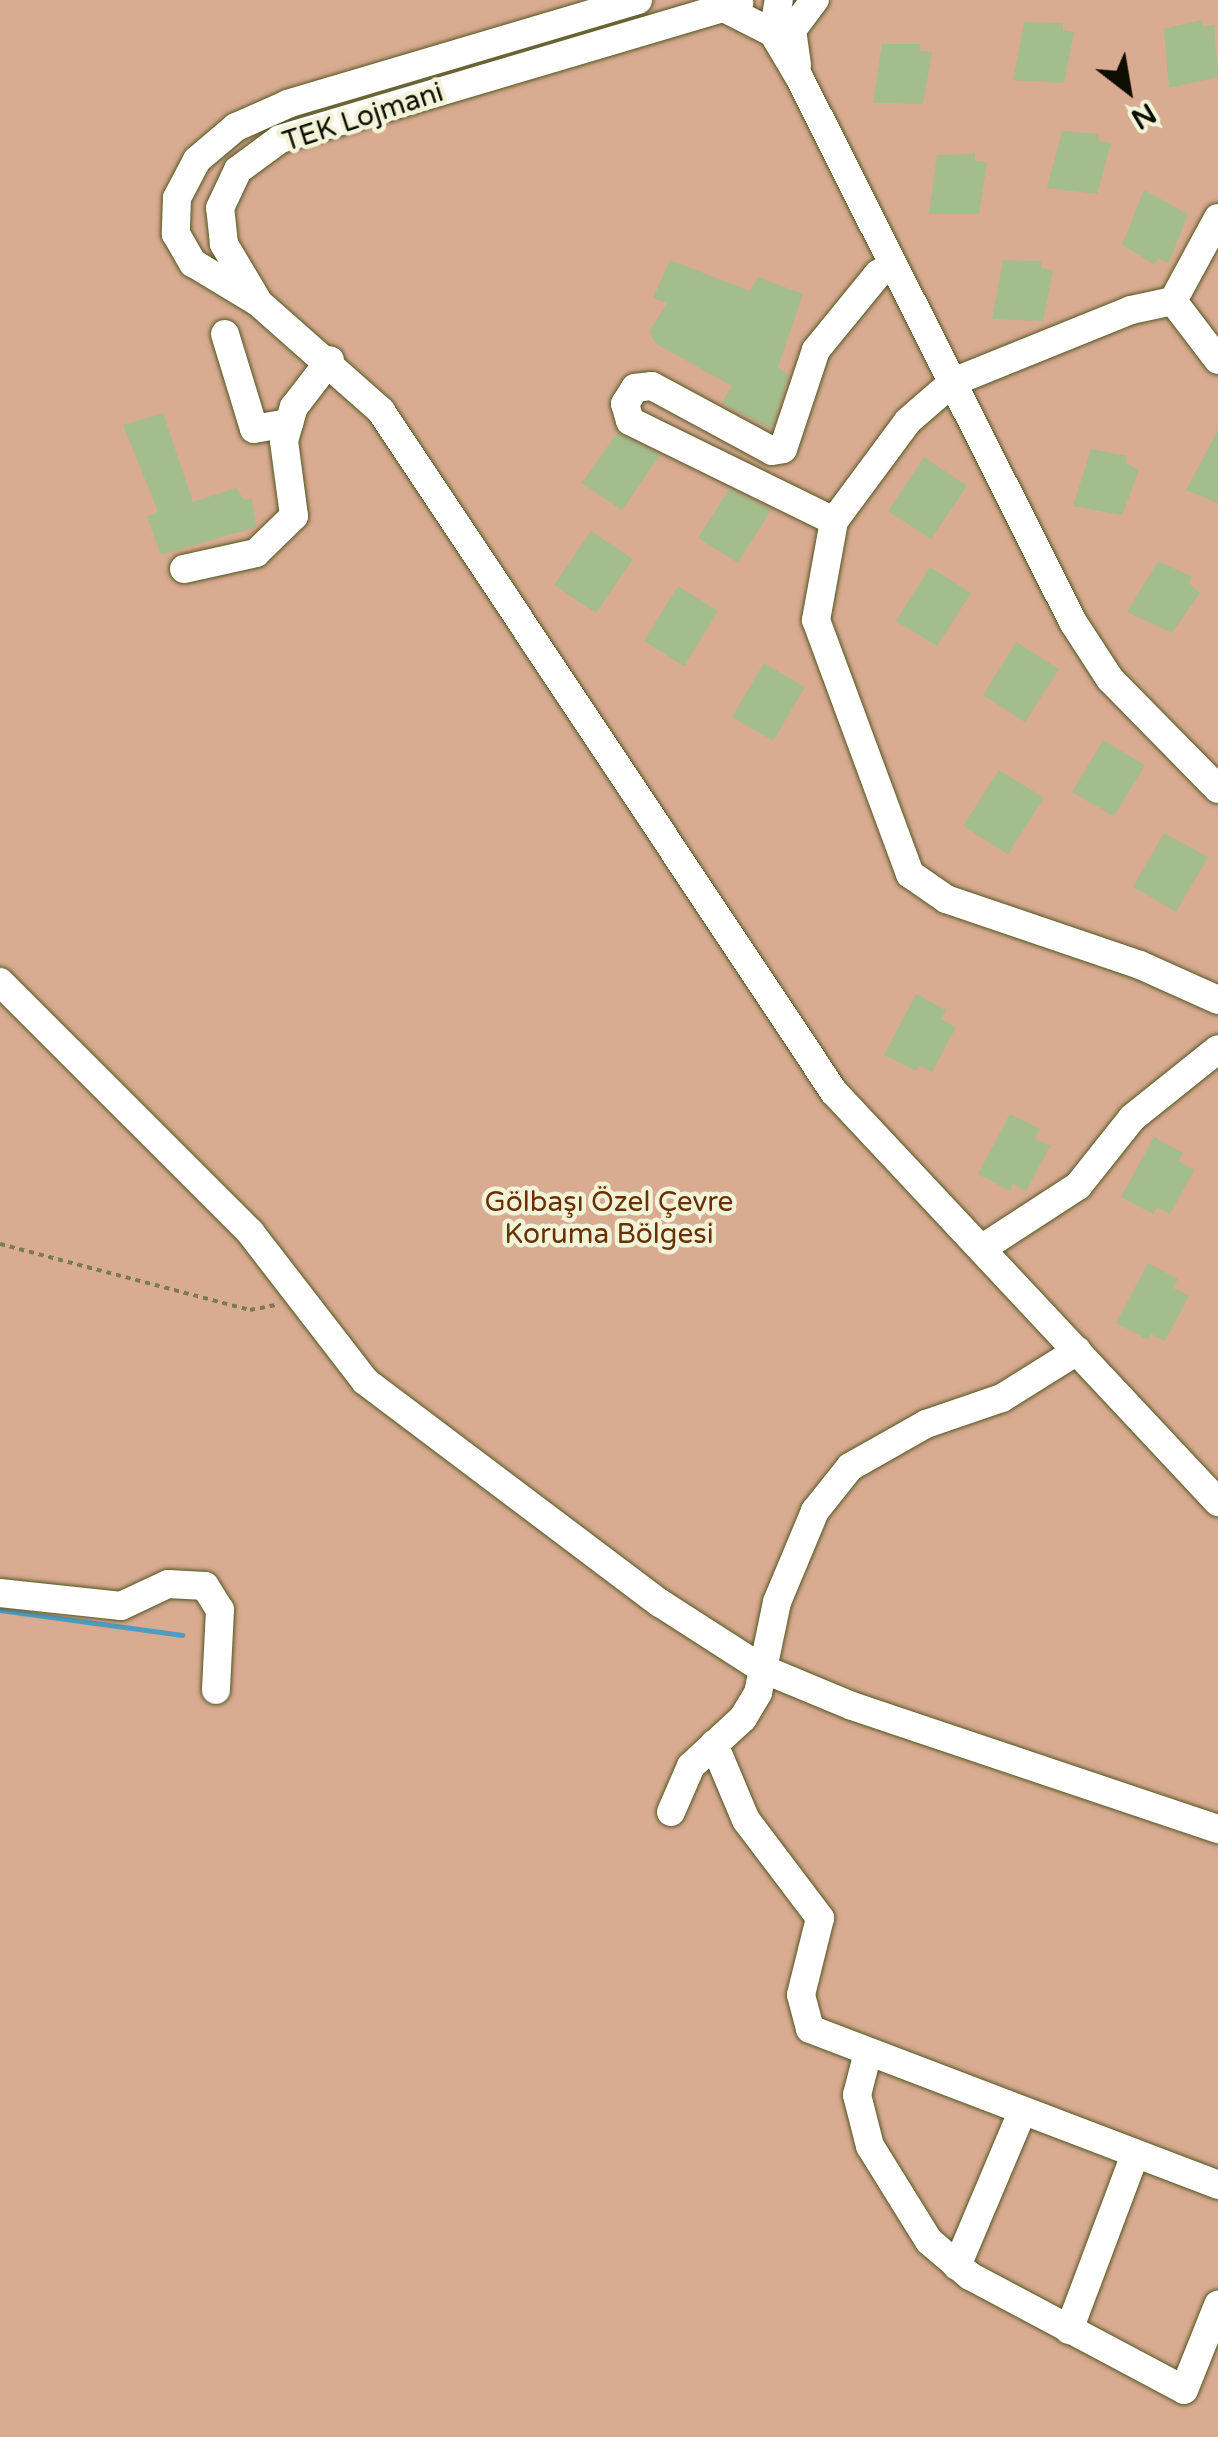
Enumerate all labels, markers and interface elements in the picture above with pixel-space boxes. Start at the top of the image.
north arrow [1078,40,1178,140]
street label: TEK Lojmani [279,75,447,159]
text: N [1125,95,1162,136]
park label: Gölbaşı Özel Çevre Koruma Bölgesi [485,1185,733,1251]

